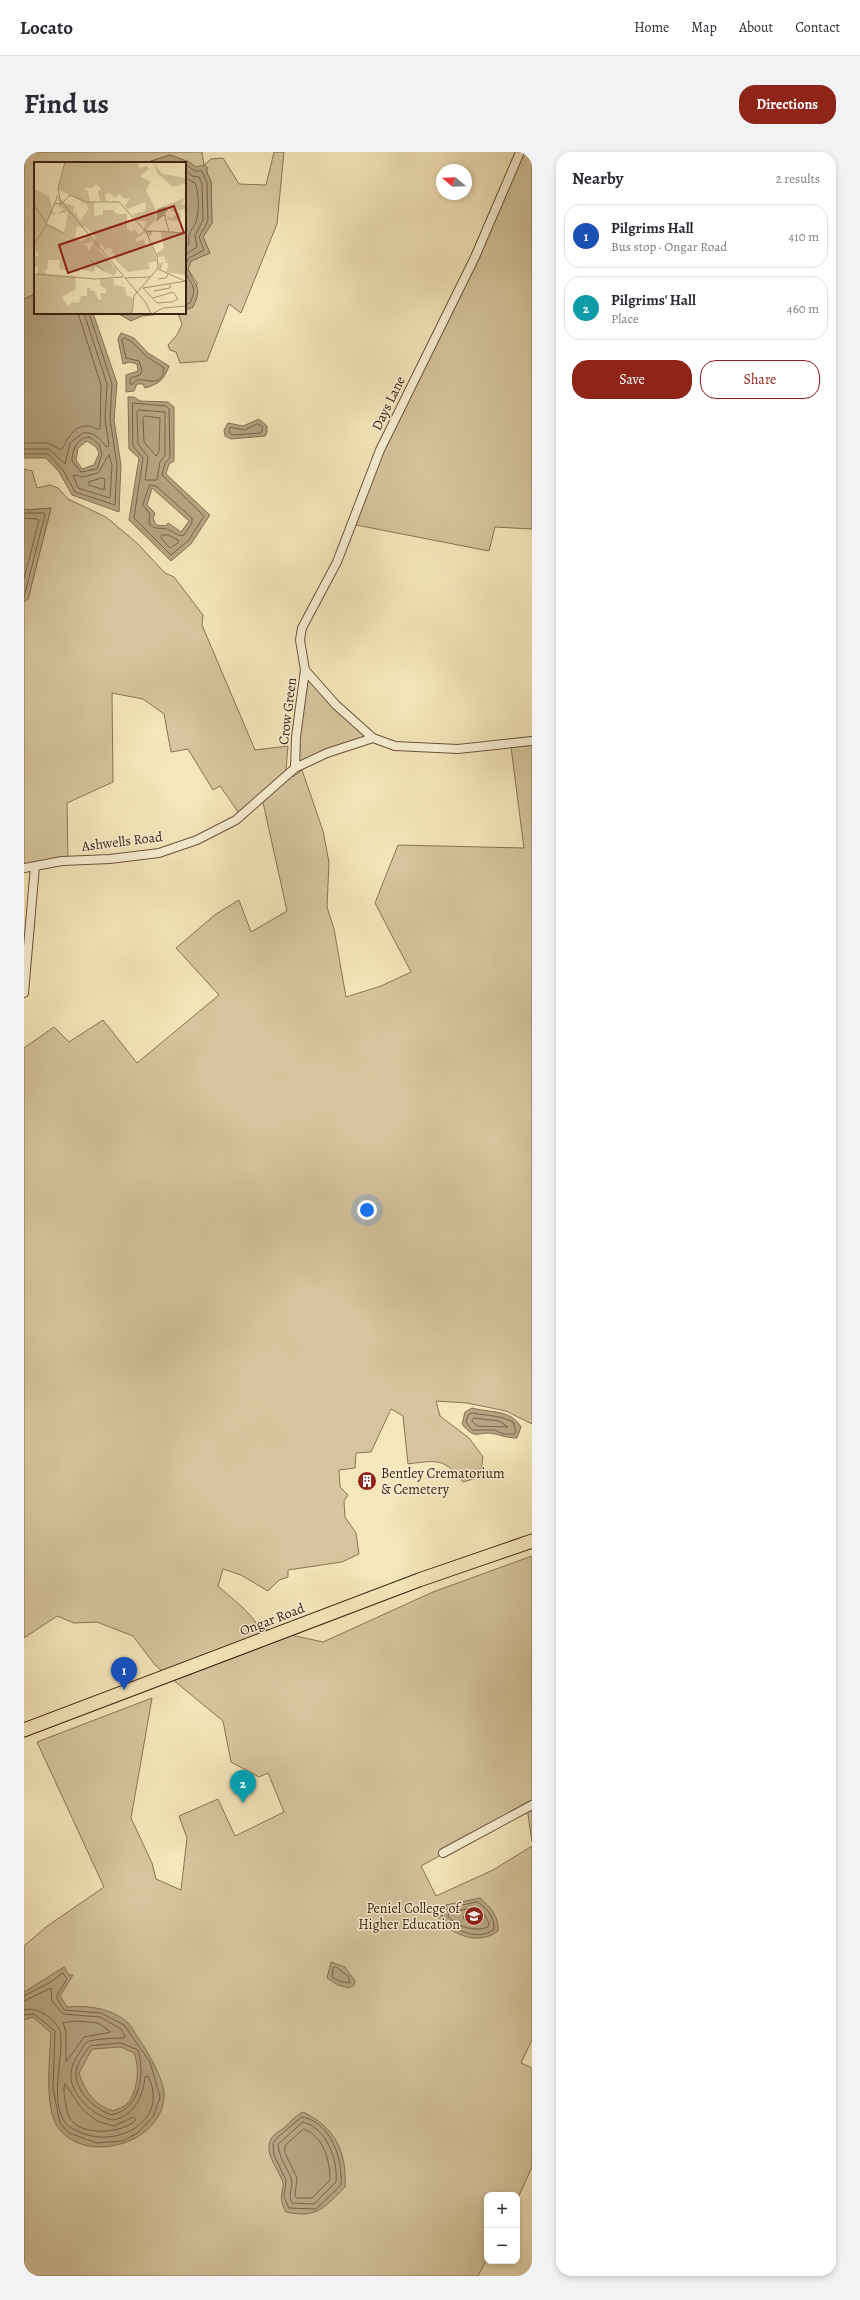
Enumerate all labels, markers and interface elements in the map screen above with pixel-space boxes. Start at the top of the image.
text: Locato [20,15,73,41]
text: Home [634,18,669,37]
text: Map [691,18,717,37]
text: About [739,18,773,37]
text: Contact [795,18,840,37]
text: Find us [24,85,109,123]
button: Directions [739,85,836,124]
inset map [34,162,186,314]
north arrow [436,164,472,200]
text: Nearby [572,167,623,190]
text: 2 results [776,170,820,187]
text: Pilgrims Hall [611,218,694,238]
text: 1 [584,228,588,245]
text: 410 m [788,228,819,245]
text: Bus stop · Ongar Road [611,238,727,255]
text: Pilgrims' Hall [611,290,696,310]
text: 2 [583,300,589,317]
text: 460 m [787,300,819,317]
text: Place [611,310,639,327]
button: Save [572,360,692,399]
button: Share [700,360,820,399]
street label: Days Lane [367,373,410,434]
street label: Crow Green [274,676,301,746]
street label: Ashwells Road [80,827,164,856]
your location [357,1200,377,1220]
place label: Bentley Crematorium & Cemetery [381,1464,505,1499]
building icon: Bentley Crematorium & Cemetery [356,1470,378,1492]
street label: Ongar Road [237,1598,308,1641]
pin: 1 [111,1657,137,1690]
pin: 2 [230,1770,256,1803]
place label: Peniel College of Higher Education [358,1899,462,1934]
school or university icon: Peniel College of Higher Education [463,1905,485,1927]
map controls [484,2192,520,2264]
button: + [484,2192,520,2228]
button: − [484,2228,520,2264]

